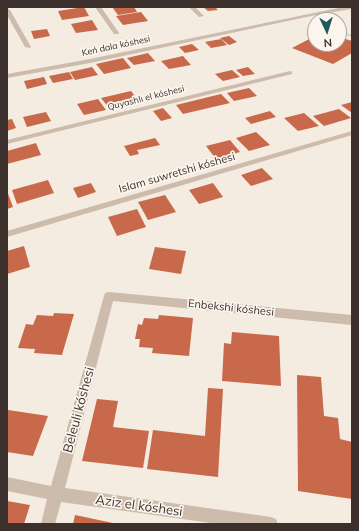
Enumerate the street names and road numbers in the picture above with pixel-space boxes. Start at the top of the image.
street label: Keń dala kóshesi [81,33,151,59]
street label: Quyashlı el kóshesi [106,83,186,113]
street label: Islam suwretshi kóshesi [117,150,237,196]
street label: Enbekshi kóshesi [187,297,275,319]
street label: Beleuli kóshesi [60,366,98,454]
street label: Aziz el kóshesi [94,492,184,520]

